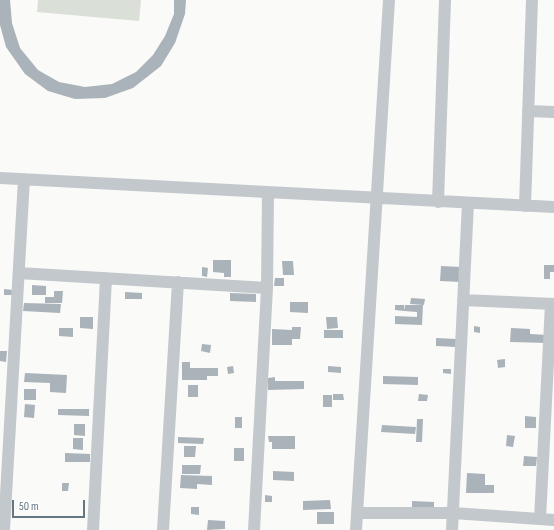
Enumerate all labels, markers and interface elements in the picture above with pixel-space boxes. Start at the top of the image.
scale bar [14,492,87,518]
text: 50 m [19,499,39,514]

